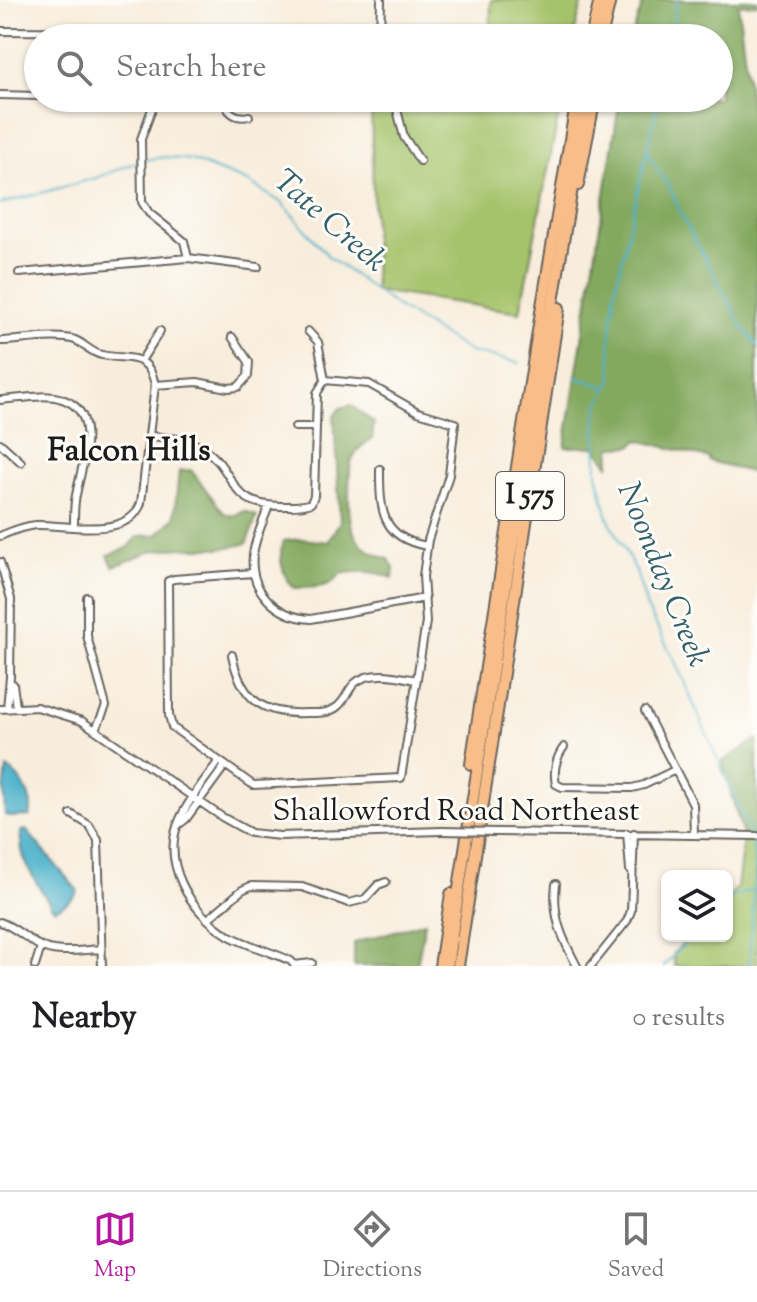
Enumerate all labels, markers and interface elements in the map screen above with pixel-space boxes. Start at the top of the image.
search box [24,24,733,112]
icon: search [52,46,96,90]
text: Search here [116,47,266,90]
water label: Tate Creek [262,160,396,284]
district label: Falcon Hills [47,429,211,475]
road number: I 575 [496,472,564,520]
water label: Noonday Creek [604,476,720,674]
street label: Shallowford Road Northeast [273,791,639,834]
map controls [661,870,733,942]
button: layers [661,870,733,942]
text: Nearby [32,994,137,1043]
text: 0 results [633,1000,725,1037]
tab: Map [93,1207,137,1287]
tab: Directions [323,1207,422,1287]
tab: Saved [608,1207,664,1287]

